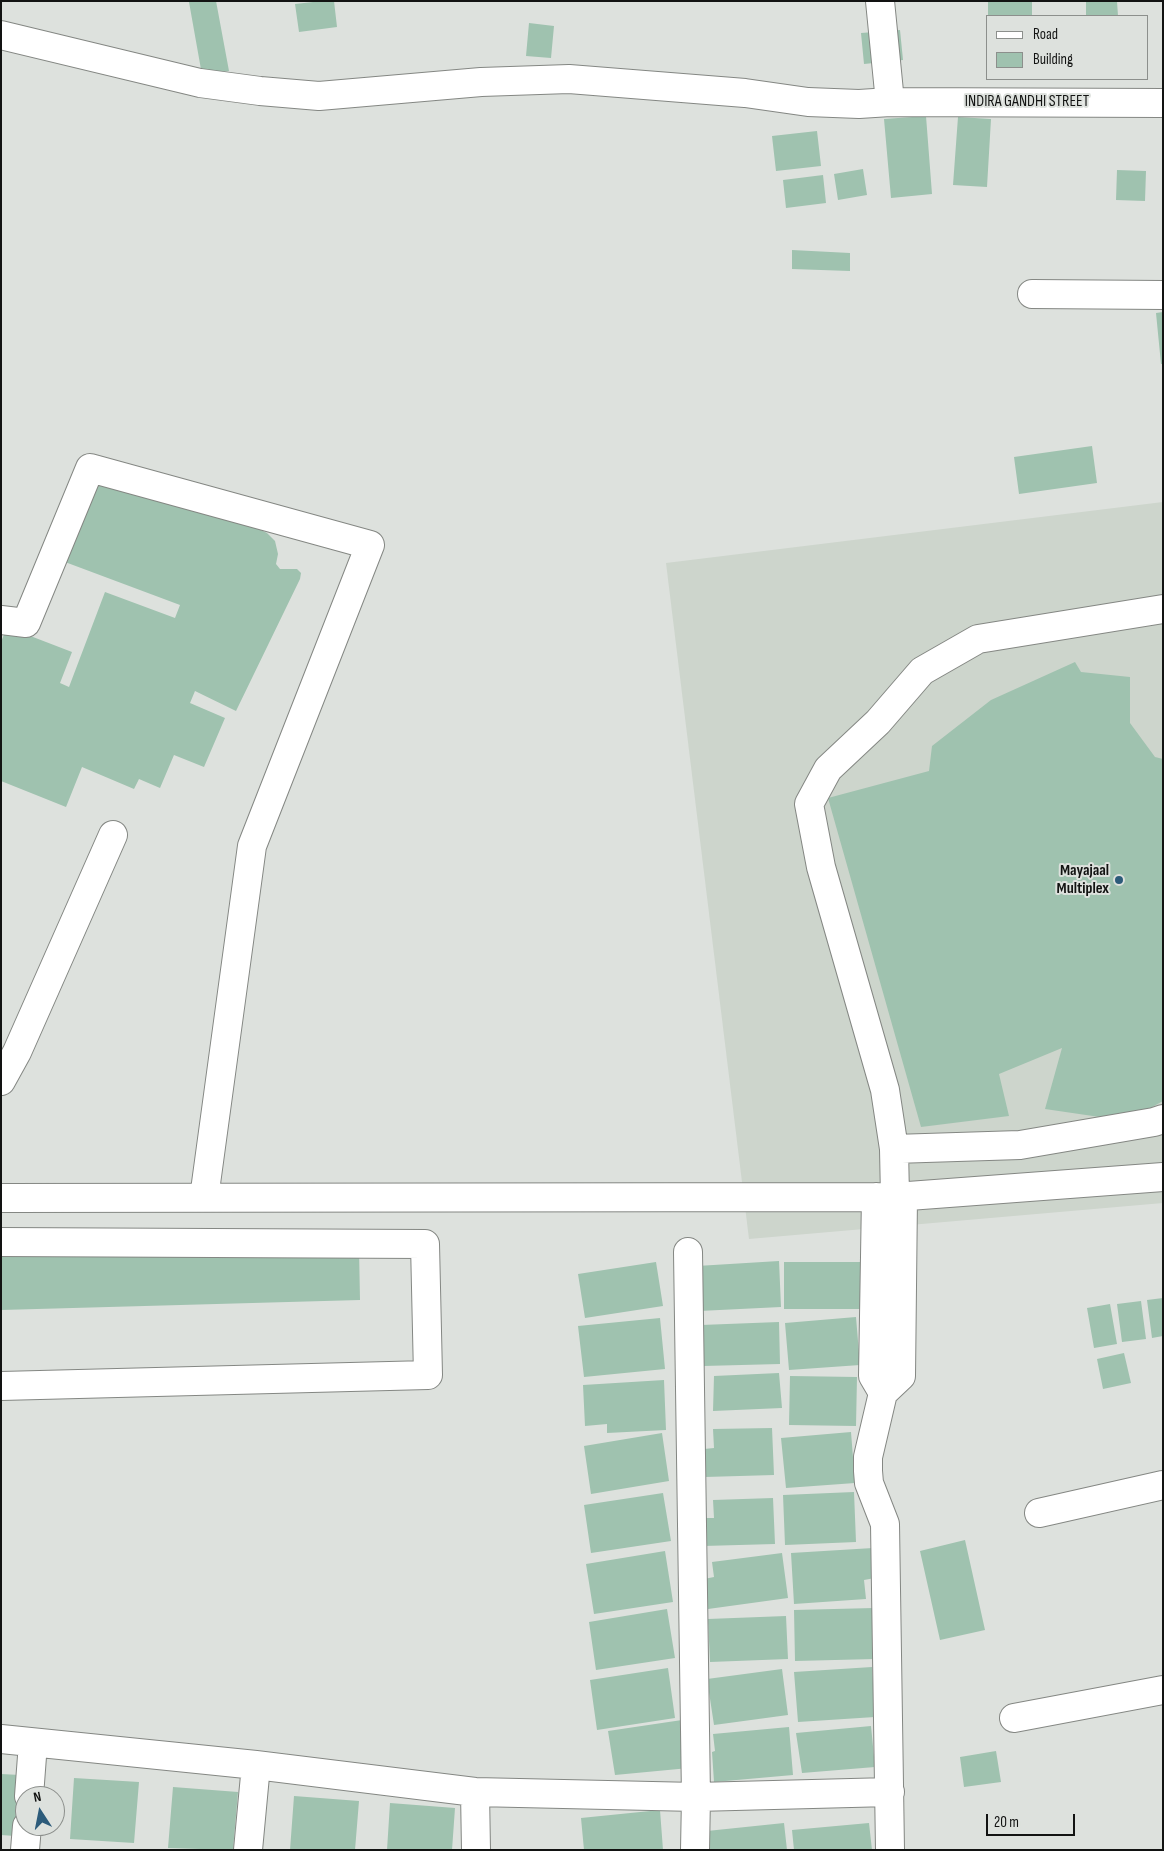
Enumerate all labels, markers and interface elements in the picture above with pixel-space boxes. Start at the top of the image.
legend [986,15,1149,80]
text: Road [1033,25,1058,44]
text: Building [1033,50,1073,69]
street label: INDIRA GANDHI STREET [965,92,1089,112]
place label: Mayajaal Multiplex [1057,861,1109,899]
marker: Mayajaal Multiplex [1113,874,1125,886]
north arrow [15,1786,65,1836]
text: N [32,1788,43,1806]
scale bar [989,1804,1078,1836]
text: 20 m [994,1813,1019,1832]

